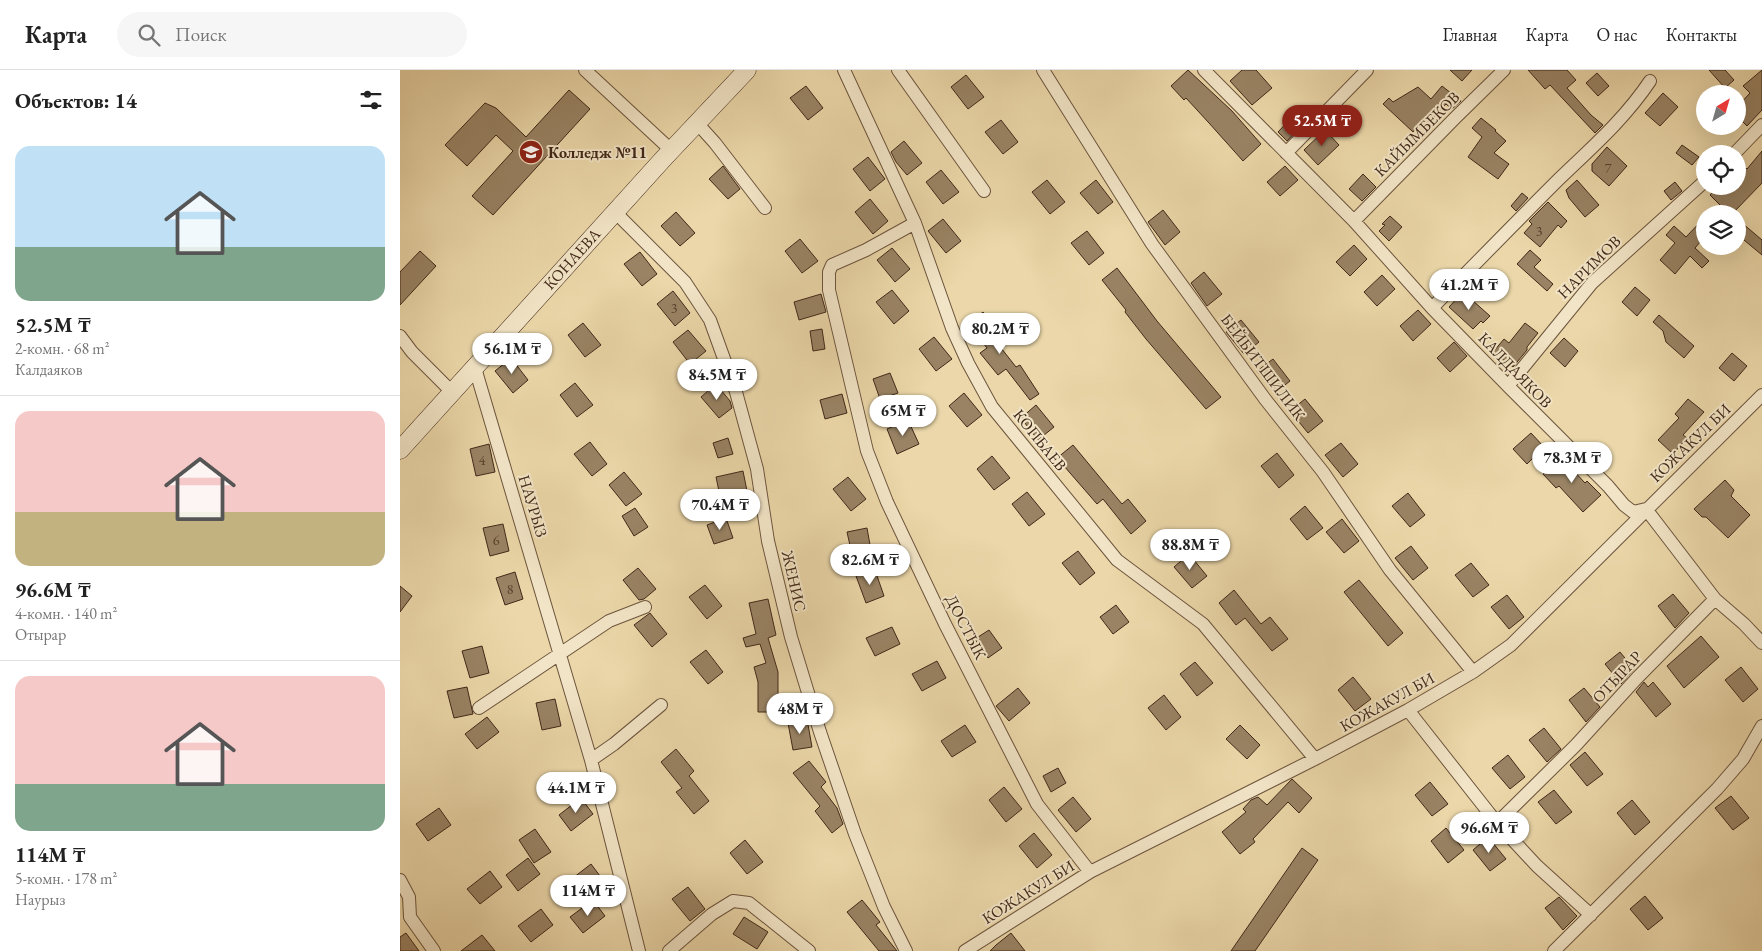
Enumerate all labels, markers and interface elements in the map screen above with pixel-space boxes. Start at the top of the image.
search box [117,12,467,57]
text: Карта [25,19,87,50]
icon: search [135,21,163,49]
text: Поиск [175,22,227,47]
text: Главная [1443,23,1497,46]
text: Карта [1525,23,1568,46]
text: О нас [1596,23,1638,46]
text: Контакты [1666,23,1737,46]
north arrow [1696,85,1746,135]
map controls [1696,85,1746,255]
icon: filters [357,86,385,114]
text: Объектов: 14 [15,87,137,114]
street label: КАЙЫМБЕКОВ [1370,87,1464,181]
pin: 52.5M ₸ [1276,104,1368,147]
text: 52.5M ₸ [1293,110,1351,131]
school or university icon: Колледж №11 [518,139,544,165]
place label: Колледж №11 [548,142,647,163]
button: locate [1696,145,1746,195]
house number: 7 [1605,159,1612,177]
icon: home [155,178,245,268]
button: layers [1696,205,1746,255]
house number: 3 [1536,222,1543,240]
street label: КОНАЕВА [539,223,606,294]
street label: НАРИМОВ [1553,231,1625,303]
pin: 41.2M ₸ [1423,268,1515,311]
text: 41.2M ₸ [1440,274,1498,295]
house number: 3 [671,299,678,317]
street label: БЕЙБИТШИЛИК [1216,309,1310,425]
text: 52.5M ₸ [15,311,91,338]
pin: 80.2M ₸ [954,312,1046,355]
text: 80.2M ₸ [971,318,1029,339]
street label: КАЛДАЯКОВ [1474,328,1556,412]
pin: 56.1M ₸ [466,332,558,375]
text: 2-комн. · 68 m² [15,338,110,359]
text: 56.1M ₸ [483,338,541,359]
pin: 84.5M ₸ [671,358,763,401]
text: Калдаяков [15,359,83,380]
text: 84.5M ₸ [688,364,746,385]
pin: 65M ₸ [868,394,938,437]
street label: КОЖАКУЛ БИ [1645,399,1735,487]
text: 65M ₸ [880,400,926,421]
street label: КОПБАЕВ [1009,405,1071,475]
pin: 78.3M ₸ [1526,442,1618,484]
icon: home [155,444,245,534]
text: 78.3M ₸ [1543,447,1601,468]
house number: 4 [479,451,486,469]
street label: НАУРЫЗ [514,472,552,540]
pin: 70.4M ₸ [674,488,766,531]
text: 70.4M ₸ [691,494,749,515]
pin: 88.8M ₸ [1144,528,1236,571]
house number: 6 [493,531,500,549]
text: 88.8M ₸ [1161,534,1219,555]
pin: 82.6M ₸ [824,544,916,586]
street label: ЖЕНИС [777,548,811,614]
text: 82.6M ₸ [841,549,899,570]
text: 96.6M ₸ [15,576,91,603]
house number: 8 [507,580,514,598]
street label: ДОСТЫК [941,591,991,663]
text: 4-комн. · 140 m² [15,603,117,624]
text: Отырар [15,624,66,645]
street label: ОТЫРАР [1588,646,1647,708]
street label: КОЖАКУЛ БИ [1336,667,1438,737]
pin: 48M ₸ [765,692,835,735]
text: 48M ₸ [777,698,823,719]
icon: home [155,709,245,799]
pin: 44.1M ₸ [530,772,622,814]
text: 44.1M ₸ [547,777,605,798]
pin: 96.6M ₸ [1443,812,1535,854]
text: 96.6M ₸ [1460,817,1518,838]
text: 114M ₸ [15,841,85,868]
street label: КОЖАКУЛ БИ [978,855,1078,929]
text: 5-комн. · 178 m² [15,868,117,889]
pin: 114M ₸ [547,874,629,917]
text: 114M ₸ [561,880,615,901]
text: Наурыз [15,889,65,910]

